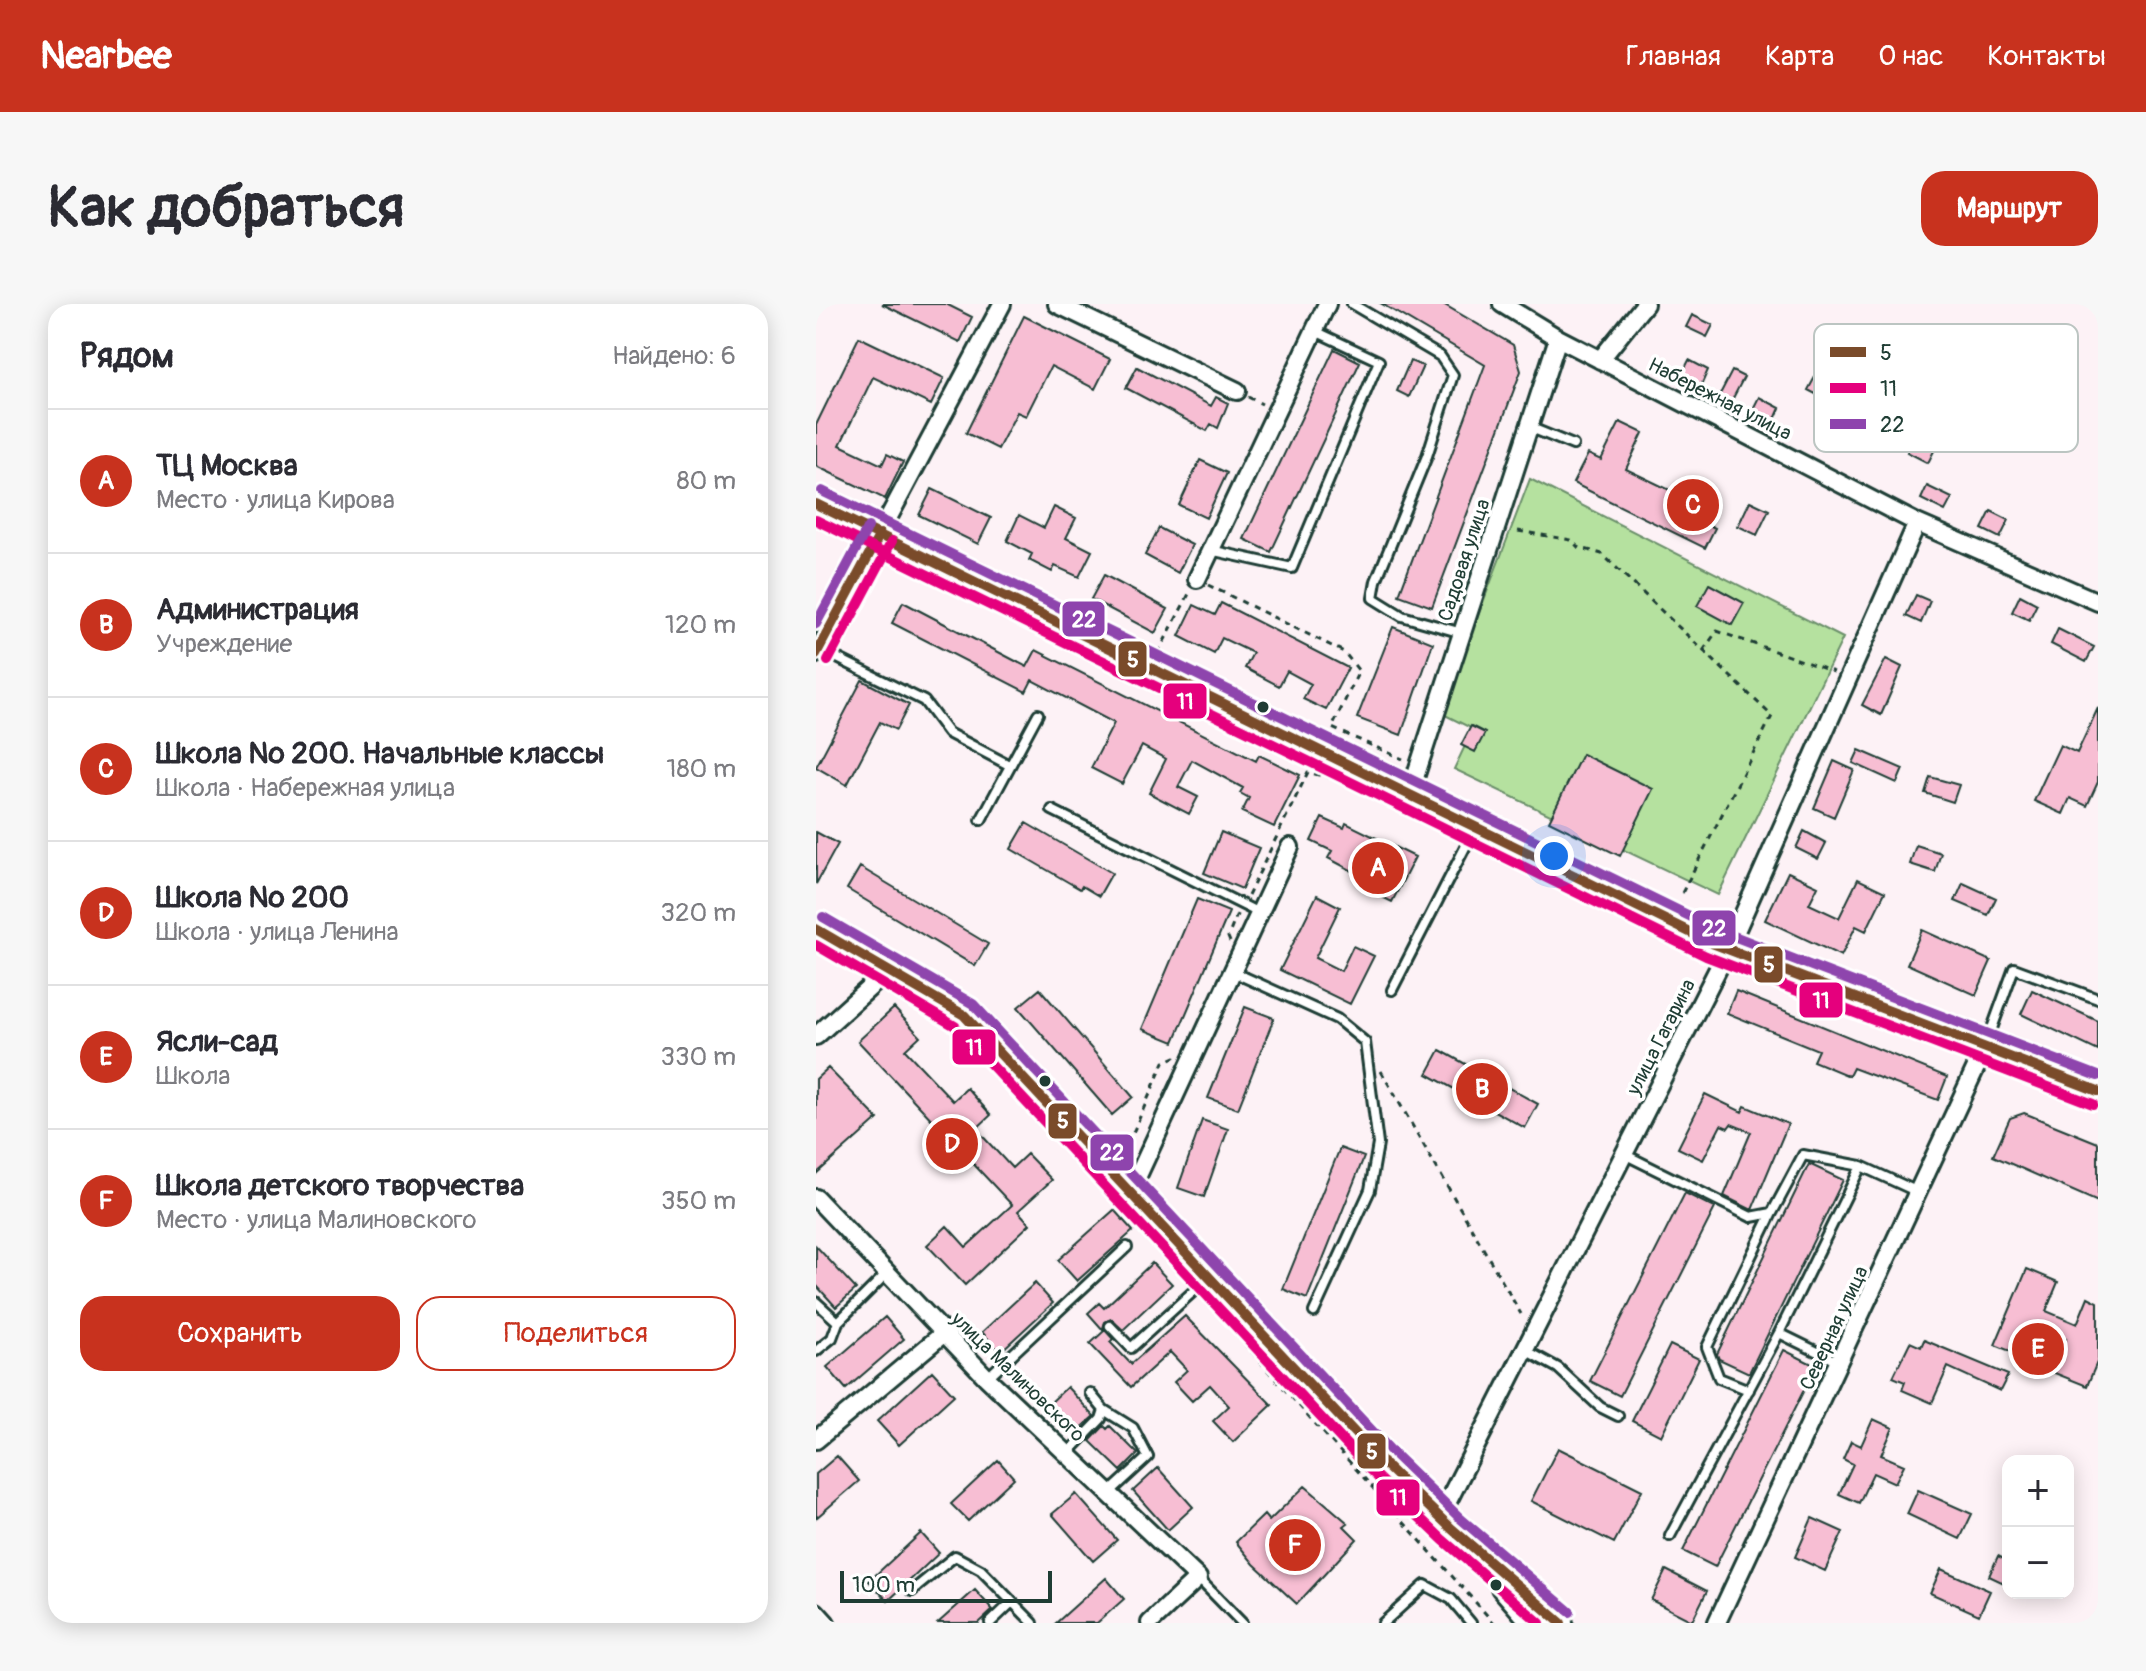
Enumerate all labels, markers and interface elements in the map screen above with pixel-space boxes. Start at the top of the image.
text: Nearbee [40,32,172,80]
text: Главная [1626,39,1721,74]
text: Карта [1765,39,1834,74]
text: О нас [1878,39,1943,74]
text: Контакты [1987,39,2106,74]
button: Маршрут [1921,171,2098,246]
text: Как добраться [48,174,404,243]
legend [1814,324,2078,452]
text: Рядом [80,335,174,378]
text: 5 [1880,339,1892,367]
text: Найдено: 6 [612,340,736,372]
street label: Набережная улица [1644,352,1796,446]
text: 11 [1880,375,1897,403]
text: 22 [1880,411,1905,439]
text: ТЦ Москва [156,447,298,484]
text: A [98,465,114,497]
text: 80 m [676,465,736,497]
pin: C [1667,475,1719,535]
text: Место · улица Кирова [156,484,395,516]
street label: Садовая улица [1432,496,1496,624]
text: Администрация [156,591,359,628]
line badge: 22 [1061,600,1106,638]
text: 22 [1072,606,1096,634]
text: B [99,609,113,641]
text: 120 m [665,609,736,641]
text: Учреждение [156,628,292,660]
line badge: 5 [1117,640,1148,678]
text: 5 [1127,646,1139,674]
line badge: 11 [1162,682,1208,720]
text: 11 [1176,688,1194,716]
unlabelled marker [1255,699,1271,715]
text: Школа № 200. Начальные классы [156,735,604,772]
text: C [98,753,114,785]
text: 180 m [666,753,736,785]
text: Школа · Набережная улица [156,772,455,804]
your location [1534,836,1574,876]
pin: A [1352,838,1404,898]
text: Школа № 200 [156,879,349,916]
text: D [98,897,114,929]
text: 320 m [660,897,736,929]
line badge: 22 [1691,909,1737,947]
text: 22 [1702,915,1726,943]
text: Школа · улица Ленина [156,916,399,948]
line badge: 5 [1753,945,1784,984]
text: 5 [1763,951,1775,979]
street label: улица Гагарина [1621,975,1701,1100]
line badge: 11 [1798,981,1844,1019]
text: 11 [1812,987,1830,1015]
text: Ясли-сад [156,1023,278,1060]
line badge: 11 [951,1028,997,1066]
text: 11 [965,1034,983,1062]
text: E [99,1041,113,1073]
text: 330 m [660,1041,736,1073]
pin: B [1456,1059,1508,1119]
text: Школа [156,1060,230,1092]
unlabelled marker [1037,1073,1053,1089]
line badge: 5 [1047,1102,1078,1140]
text: 5 [1057,1107,1069,1135]
pin: D [926,1114,978,1174]
line badge: 22 [1089,1133,1135,1172]
text: 22 [1100,1139,1124,1167]
text: Школа детского творчества [156,1167,524,1204]
text: F [98,1185,114,1217]
text: 350 m [661,1185,736,1217]
text: Место · улица Малиновского [156,1204,476,1236]
street label: Северная улица [1794,1262,1874,1394]
button: Сохранить [80,1296,400,1371]
button: Поделиться [416,1296,736,1371]
street label: улица Малиновского [945,1306,1090,1448]
pin: E [2012,1319,2064,1379]
line badge: 5 [1356,1432,1387,1470]
text: 5 [1366,1438,1378,1466]
map controls [2002,1455,2074,1599]
button: + [2002,1455,2074,1527]
line badge: 11 [1375,1478,1421,1517]
text: 11 [1389,1484,1407,1512]
pin: F [1269,1515,1321,1575]
button: − [2002,1527,2074,1599]
scale bar [840,1567,1052,1603]
text: 100 m [852,1571,915,1599]
unlabelled marker [1488,1577,1504,1593]

